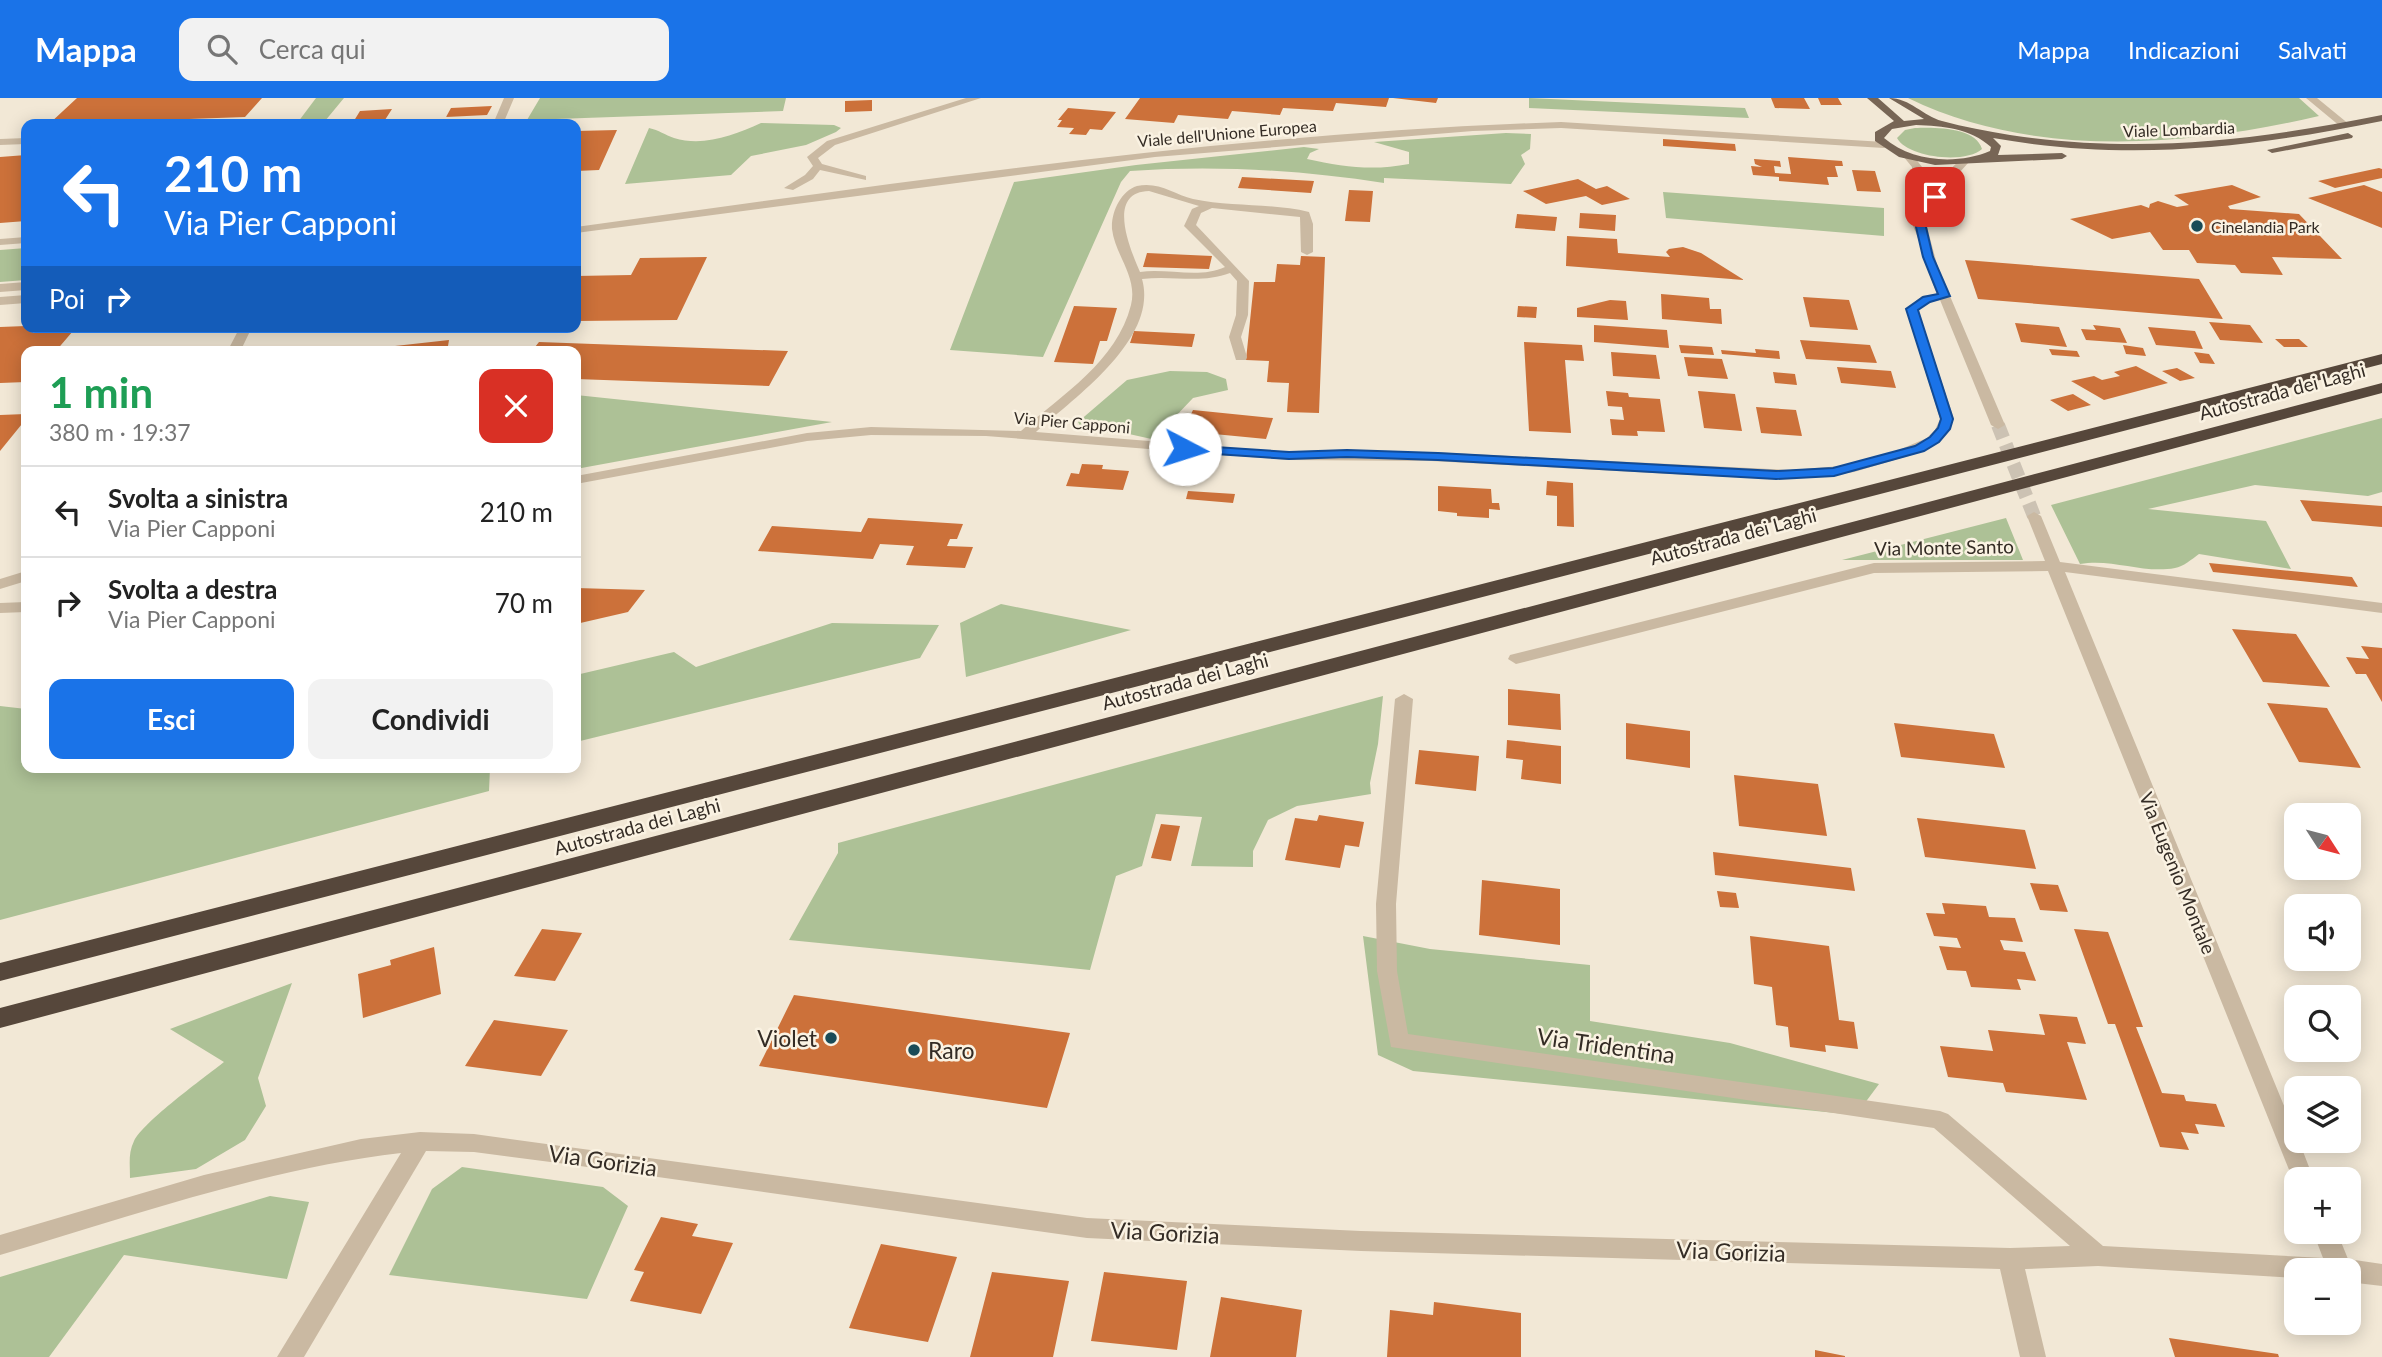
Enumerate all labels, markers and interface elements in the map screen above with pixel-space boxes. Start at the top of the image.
search box [179,18,669,81]
text: Mappa [35,29,137,69]
icon: search [203,30,241,68]
text: Cerca qui [259,33,366,65]
text: Mappa [2017,35,2090,64]
text: Indicazioni [2128,35,2240,64]
text: Salvati [2278,35,2347,64]
street label: Viale dell'Unione Europea [1137,116,1317,150]
street label: Viale Lombardia [2123,118,2235,140]
text: 210 m [164,144,302,202]
icon: left [49,147,140,238]
pin [1905,167,1965,227]
icon: arrive [1916,178,1954,216]
text: Via Pier Capponi [164,203,397,242]
place label: Cinelandia Park [2211,217,2321,236]
marker: Cinelandia Park [2189,218,2205,234]
icon: right [99,280,137,318]
text: Poi [49,283,85,315]
street label: Autostrada dei Laghi [2196,358,2368,424]
text: 1 min [49,367,153,417]
button: close [479,369,553,443]
street label: Via Pier Capponi [1013,407,1131,437]
position arrow [1148,412,1222,486]
text: 380 m · 19:37 [49,418,191,446]
text: Svolta a sinistra [108,482,288,514]
icon: left [49,493,87,531]
text: 210 m [480,496,553,528]
street label: Autostrada dei Laghi [1647,503,1819,569]
text: Via Pier Capponi [108,514,276,542]
street label: Via Monte Santo [1874,534,2014,560]
text: Svolta a destra [108,573,278,605]
icon: right [49,584,87,622]
text: 70 m [495,587,553,619]
text: Via Pier Capponi [108,605,276,633]
street label: Autostrada dei Laghi [1099,648,1271,714]
button: Esci [49,679,294,759]
button: Condividi [308,679,553,759]
street label: Via Eugenio Montale [2135,789,2221,957]
street label: Autostrada dei Laghi [551,793,723,859]
north arrow [2284,803,2361,880]
map controls [2284,803,2361,1335]
button: sound [2284,894,2361,971]
button: search [2284,985,2361,1062]
street label: Via Tridentina [1535,1021,1677,1069]
place label: Violet [757,1024,818,1052]
marker: Violet [823,1030,839,1046]
place label: Raro [928,1036,975,1064]
marker: Raro [906,1042,922,1058]
button: layers [2284,1076,2361,1153]
street label: Via Gorizia [547,1139,659,1181]
button: + [2284,1167,2361,1244]
street label: Via Gorizia [1110,1215,1220,1249]
street label: Via Gorizia [1676,1235,1786,1267]
button: − [2284,1258,2361,1335]

